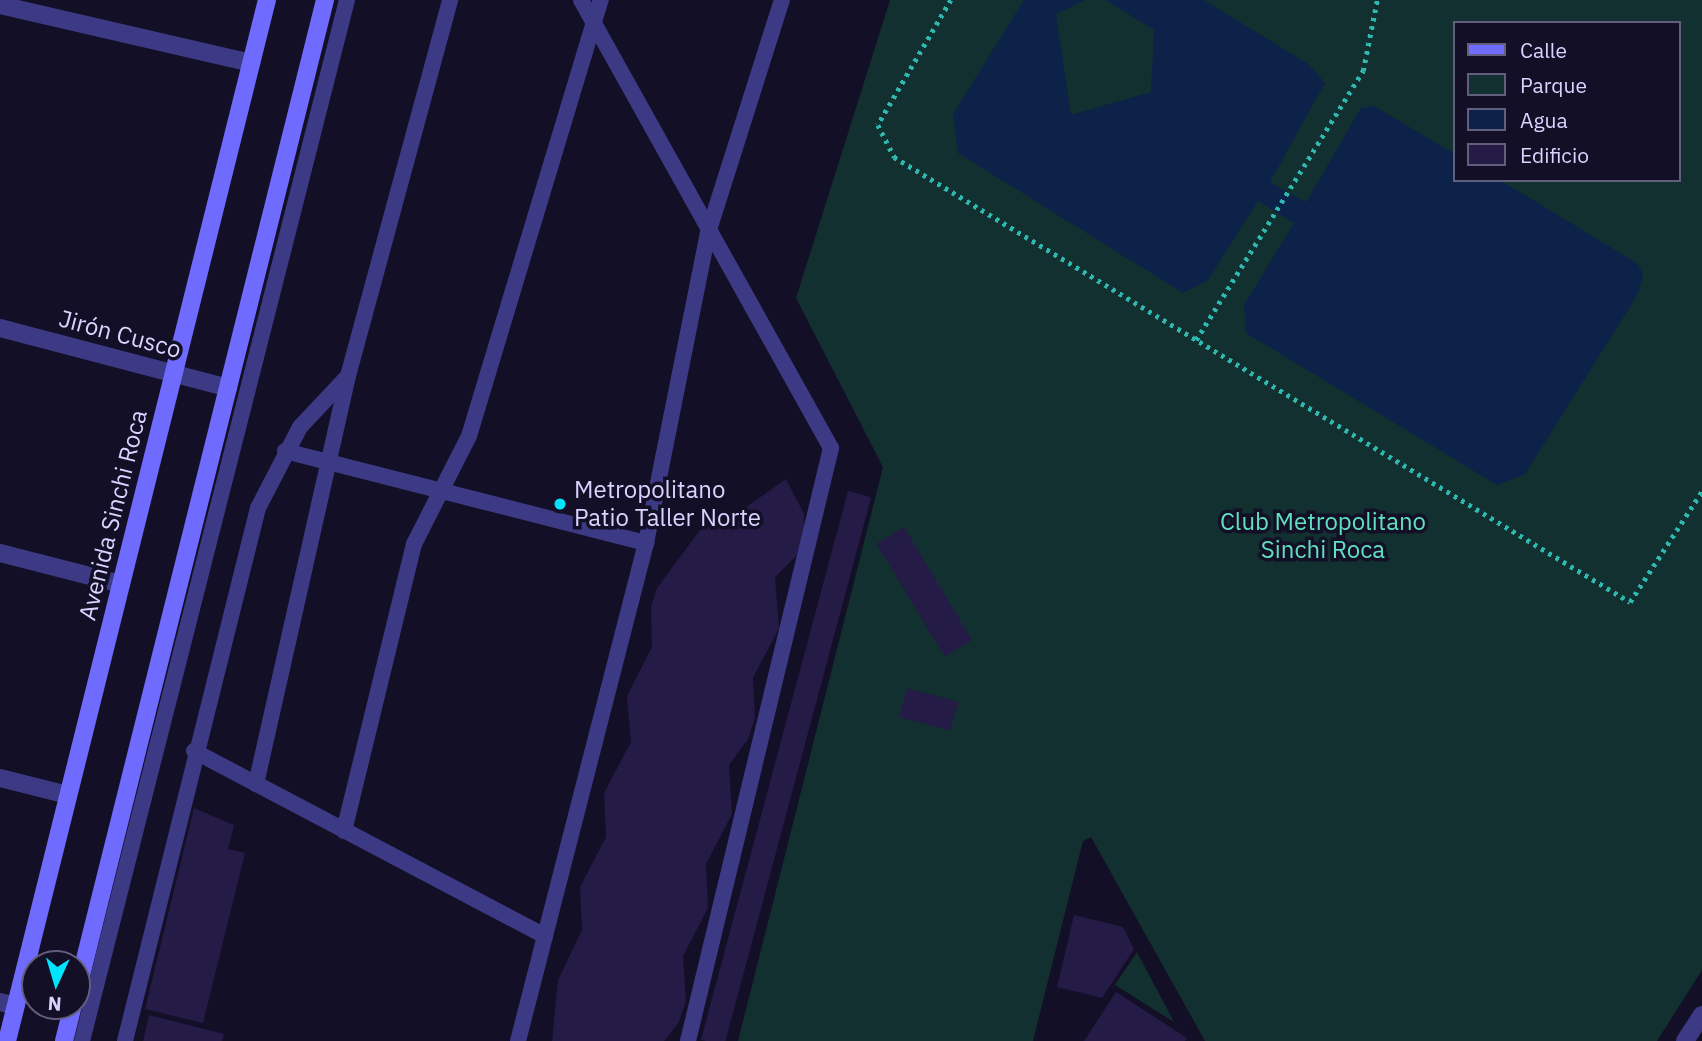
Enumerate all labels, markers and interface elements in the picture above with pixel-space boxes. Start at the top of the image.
legend [1454,21,1681,182]
text: Calle [1520,36,1567,64]
text: Parque [1520,71,1587,99]
text: Agua [1520,106,1568,134]
text: Edificio [1520,141,1589,169]
street label: Jirón Cusco [56,304,184,364]
street label: Avenida Sinchi Roca [73,407,153,623]
place label: Metropolitano Patio Taller Norte [574,476,761,532]
marker: Metropolitano Patio Taller Norte [552,496,568,512]
park label: Club Metropolitano Sinchi Roca [1220,508,1426,564]
north arrow [21,950,91,1020]
text: N [47,992,62,1016]

